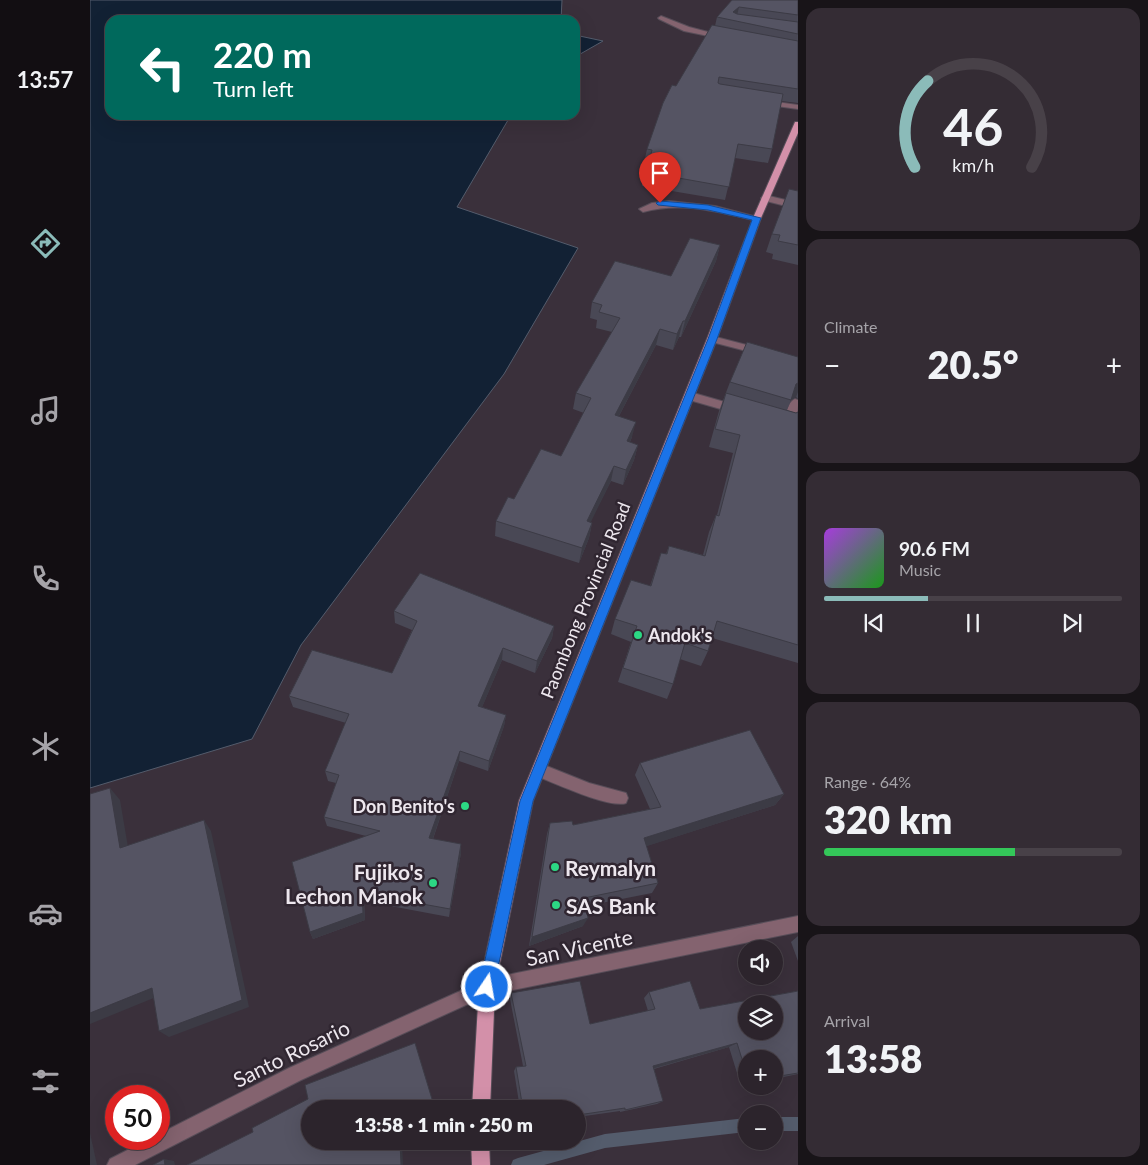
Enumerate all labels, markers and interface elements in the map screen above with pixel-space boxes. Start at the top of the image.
text: 220 m [213,33,312,75]
icon: left [130,35,195,100]
text: 13:57 [17,66,73,93]
text: Turn left [213,75,294,102]
text: 46 [943,95,1003,157]
pin [639,152,681,203]
text: km/h [952,154,994,176]
icon: arrive [646,159,674,187]
icon: directions [28,226,63,261]
text: Climate [824,317,877,336]
text: 20.5° [927,341,1019,387]
text: − [824,348,840,382]
text: + [1106,348,1122,382]
icon: music [28,393,63,428]
street label: Paombong Provincial Road [535,499,635,701]
text: 90.6 FM [899,537,970,560]
text: Music [899,560,941,579]
icon: phone [28,561,63,596]
icon: previous [860,609,888,637]
icon: pause [959,609,987,637]
icon: next [1058,609,1086,637]
place label: Andok's [647,624,712,646]
marker: Andok's [632,629,644,641]
icon: climate [28,729,63,764]
text: Range · 64% [824,772,911,791]
place label: Don Benito's [352,795,455,817]
text: 320 km [824,796,952,842]
marker: Don Benito's [459,800,471,812]
place label: Reymalyn [565,855,656,880]
place label: Fujiko's Lechon Manok [285,859,424,908]
marker: Reymalyn [549,861,561,873]
marker: Fujiko's Lechon Manok [427,877,439,889]
place label: SAS Bank [566,893,657,918]
icon: car [28,896,63,931]
marker: SAS Bank [550,899,562,911]
street label: San Vicente [523,924,635,970]
map controls [738,940,783,1150]
button: sound [738,940,783,985]
position arrow [460,960,512,1012]
button: layers [738,995,783,1040]
text: Arrival [824,1011,870,1030]
street label: Santo Rosario [229,1014,353,1092]
text: 13:58 [824,1035,922,1081]
button: + [738,1050,783,1095]
icon: filters [28,1064,63,1099]
speed limit sign: 50 [105,1085,170,1150]
button: − [738,1105,783,1150]
text: 13:58 · 1 min · 250 m [354,1113,533,1136]

